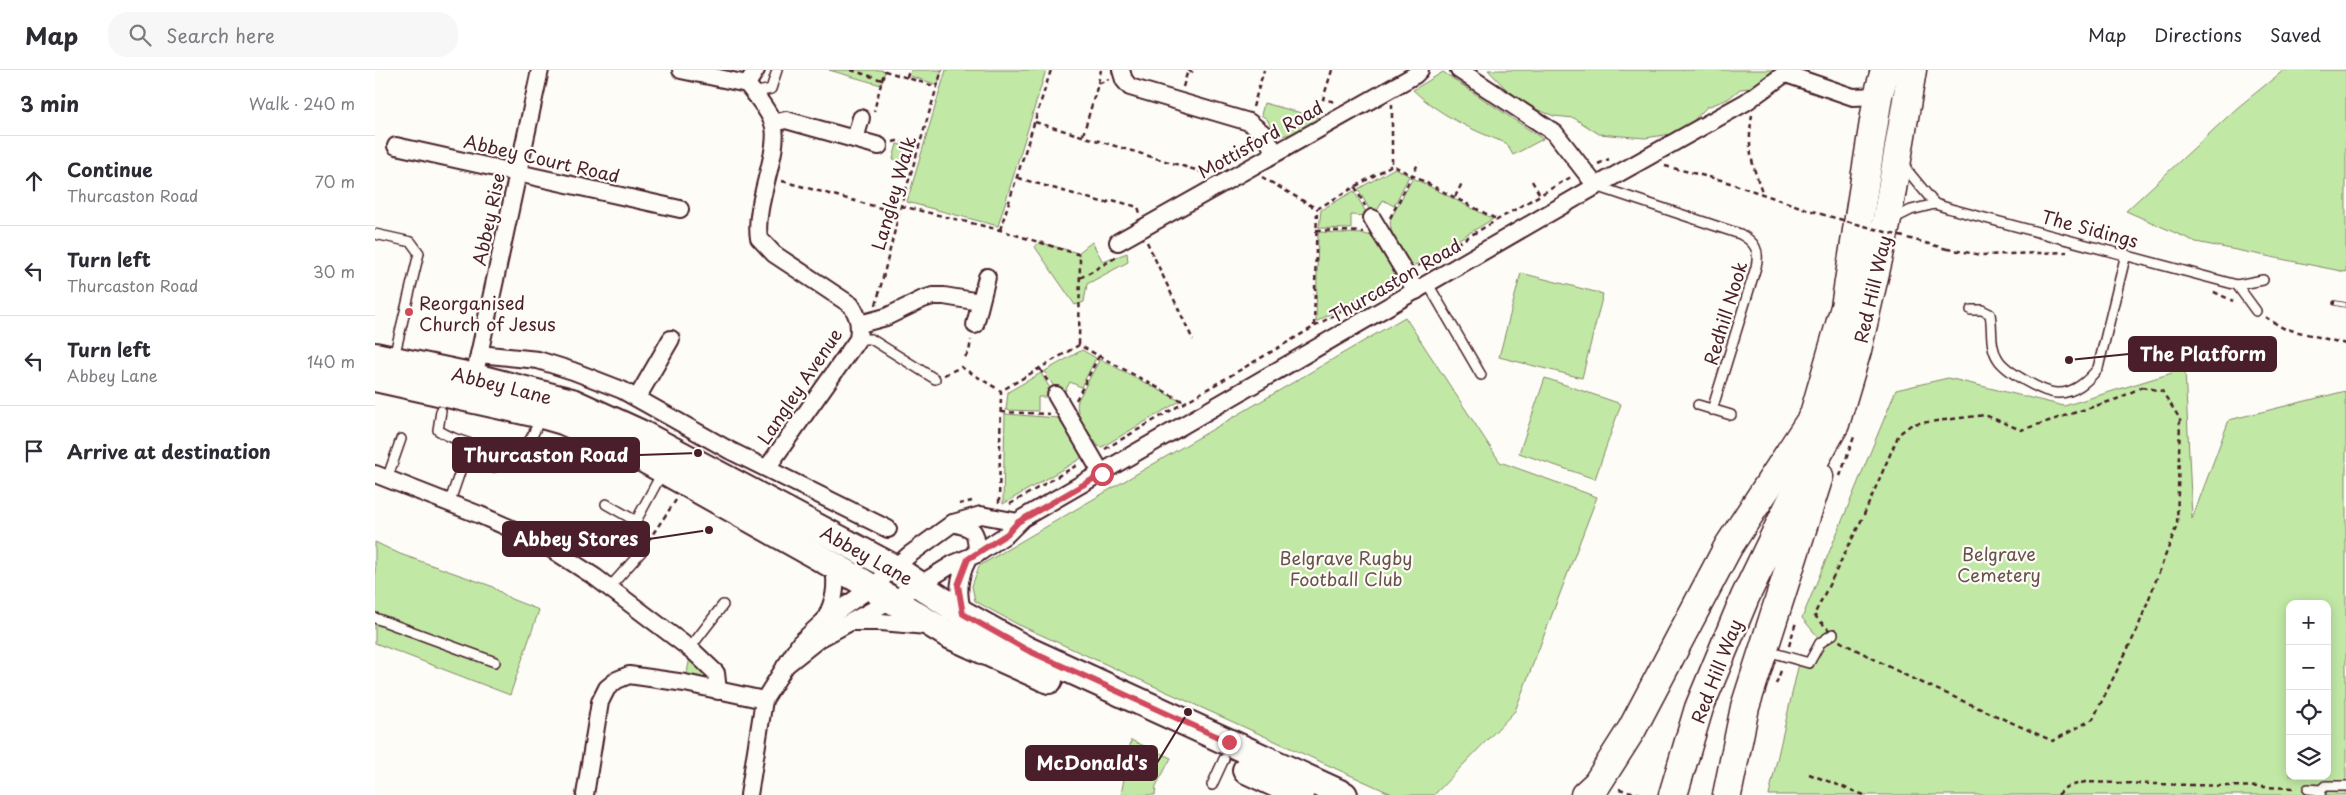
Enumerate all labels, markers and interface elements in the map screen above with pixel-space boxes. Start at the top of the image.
search box [108,12,458,57]
text: Map [25,17,78,53]
icon: search [126,21,154,49]
text: Search here [166,21,275,49]
text: Map [2088,21,2126,48]
text: Directions [2154,21,2242,48]
text: Saved [2270,21,2321,48]
text: 3 min [20,87,79,119]
text: Walk · 240 m [249,91,355,115]
street label: Mottisford Road [1192,93,1328,185]
street label: Abbey Court Road [461,127,623,189]
street label: Langley Walk [864,133,922,253]
text: Continue [67,155,153,183]
icon: ahead [20,167,48,195]
text: 70 m [315,169,355,193]
street label: Abbey Rise [465,170,511,268]
text: Thurcaston Road [67,183,198,207]
street label: The Sidings [2039,202,2141,254]
street label: Thurcaston Road [1324,231,1466,329]
street label: Red Hill Way [1846,232,1898,346]
text: Turn left [67,245,151,273]
icon: left [20,257,48,285]
street label: Redhill Nook [1696,258,1754,368]
text: 30 m [313,259,355,283]
text: Thurcaston Road [67,273,198,297]
place label: Reorganised Church of Jesus [419,289,555,337]
marker: Reorganised Church of Jesus [403,306,415,318]
street label: Langley Avenue [750,322,848,450]
text: Turn left [67,335,151,363]
callout: The Platform [2129,337,2276,371]
text: The Platform [2140,339,2266,367]
icon: left [20,347,48,375]
text: 140 m [307,349,355,373]
street label: Abbey Lane [449,360,555,410]
text: Abbey Lane [67,363,158,387]
icon: arrive [20,437,48,465]
text: Arrive at destination [67,437,271,465]
callout: Thurcaston Road [453,438,639,472]
text: Thurcaston Road [464,440,629,468]
route start [1091,463,1114,486]
street label: Abbey Lane [816,518,918,592]
callout: Abbey Stores [503,522,649,556]
text: Abbey Stores [514,524,638,552]
park label: Belgrave Cemetery [1957,540,2041,588]
park label: Belgrave Rugby Football Club [1280,544,1412,592]
map controls [2286,600,2331,780]
button: + [2286,600,2331,645]
street label: Red Hill Way [1684,615,1748,727]
button: − [2286,645,2331,690]
button: locate [2286,690,2331,735]
route end [1218,731,1241,754]
button: layers [2286,735,2331,780]
callout: McDonald's [1026,746,1157,780]
text: McDonald's [1036,748,1148,776]

